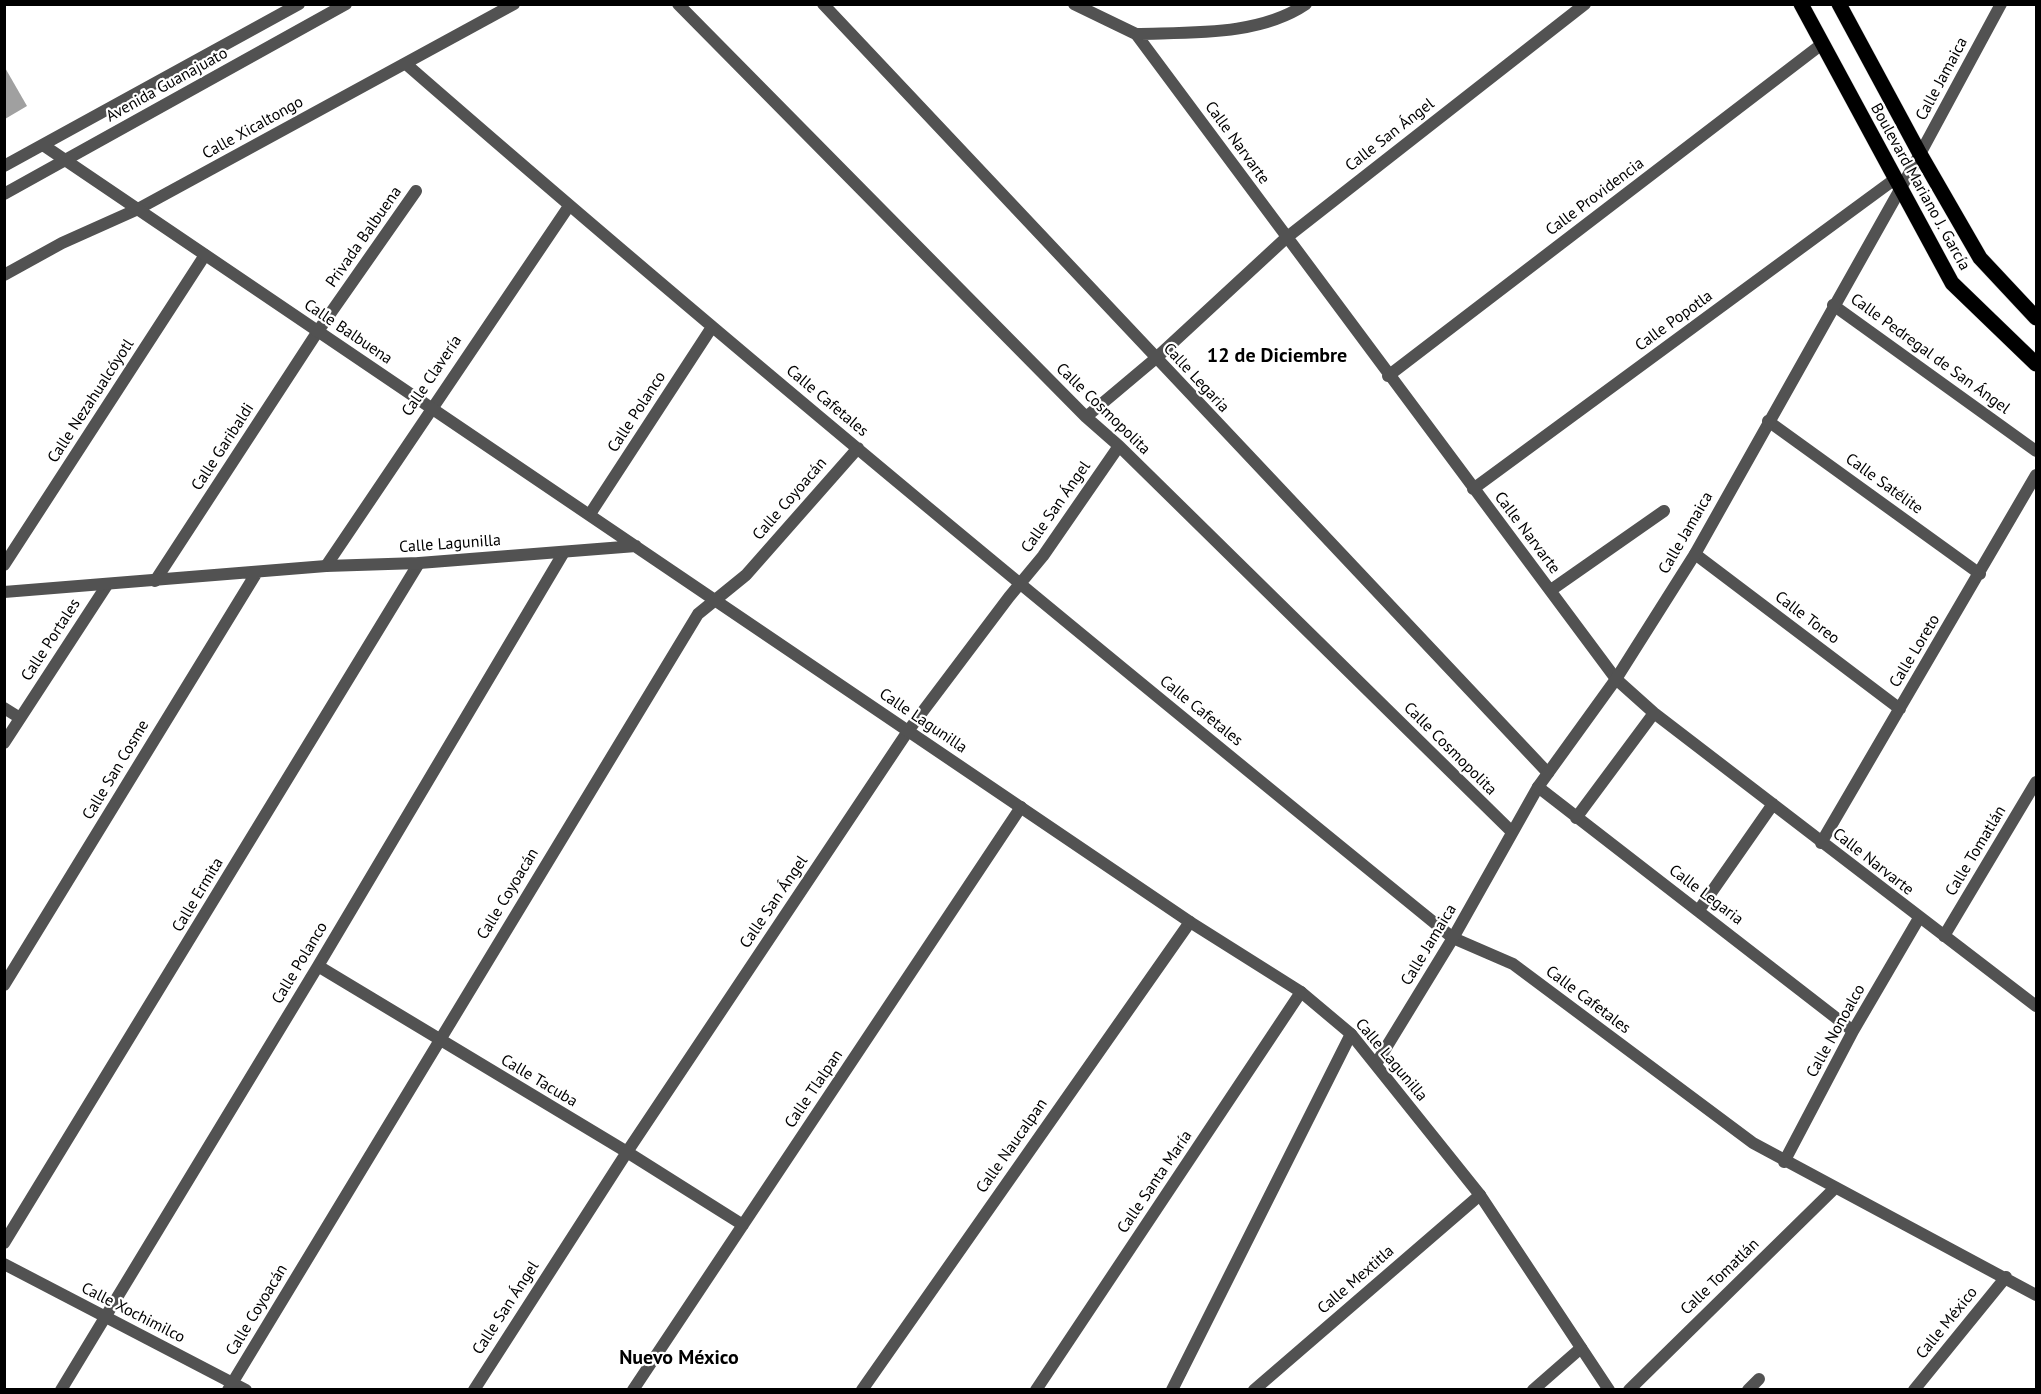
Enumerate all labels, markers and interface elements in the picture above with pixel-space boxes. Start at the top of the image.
street label: Calle Jamaica [1912,34,1972,124]
street label: Avenida Guanajuato [103,44,231,126]
street label: Calle Xicaltongo [199,92,307,164]
street label: Calle San Ángel [1342,94,1438,176]
street label: Calle Narvarte [1201,98,1273,188]
street label: Boulevard Mariano J. García [1866,100,1974,274]
street label: Calle Providencia [1542,154,1648,240]
street label: Privada Balbuena [322,183,406,291]
street label: Calle Popotla [1632,287,1716,355]
street label: Calle Pedregal de San Ángel [1846,290,2014,418]
street label: Calle Balbuena [300,295,396,369]
street label: Calle Clavería [398,332,466,420]
street label: Calle Nezahualcóyotl [44,336,138,466]
street label: Calle Legaria [1159,339,1233,417]
district label: 12 de Diciembre [1207,344,1347,368]
street label: Calle Cosmopolita [1052,359,1154,459]
street label: Calle Cafetales [782,361,872,441]
street label: Calle Polanco [604,368,670,456]
street label: Calle Garibaldi [188,400,258,494]
street label: Calle Satélite [1842,450,1926,518]
street label: Calle Coyoacán [749,454,831,544]
street label: Calle San Ángel [1017,457,1095,557]
street label: Calle Narvarte [1490,488,1564,578]
street label: Calle Jamaica [1655,489,1717,577]
street label: Calle Lagunilla [398,531,502,557]
street label: Calle Toreo [1771,587,1843,649]
street label: Calle Portales [17,595,85,685]
street label: Calle Loreto [1886,611,1944,691]
street label: Calle Cafetales [1156,672,1246,750]
street label: Calle Lagunilla [875,685,971,757]
street label: Calle Cosmopolita [1400,699,1500,799]
street label: Calle San Cosme [79,717,153,823]
street label: Calle Tomatlán [1942,802,2010,900]
street label: Calle Narvarte [1829,824,1917,900]
street label: Calle Coyoacán [473,845,543,943]
street label: Calle San Ángel [736,852,812,952]
street label: Calle Ermita [168,854,228,936]
street label: Calle Legaria [1665,861,1747,929]
street label: Calle Jamaica [1397,901,1461,989]
street label: Calle Polanco [268,919,332,1007]
street label: Calle Cafetales [1542,962,1634,1038]
street label: Calle Nonoalco [1803,981,1869,1081]
street label: Calle Lagunilla [1351,1015,1431,1105]
street label: Calle Tlalpan [781,1046,847,1132]
street label: Calle Tacuba [497,1051,581,1111]
street label: Calle Naucalpan [972,1095,1052,1197]
street label: Calle Santa María [1114,1127,1196,1237]
street label: Calle Tomatlán [1677,1235,1763,1319]
street label: Calle Mextitla [1314,1242,1398,1318]
street label: Calle San Ángel [469,1258,543,1358]
street label: Calle Coyoacán [222,1261,292,1359]
street label: Calle Xochimilco [78,1279,188,1347]
street label: Calle México [1912,1283,1982,1363]
district label: Nuevo México [619,1346,739,1370]

